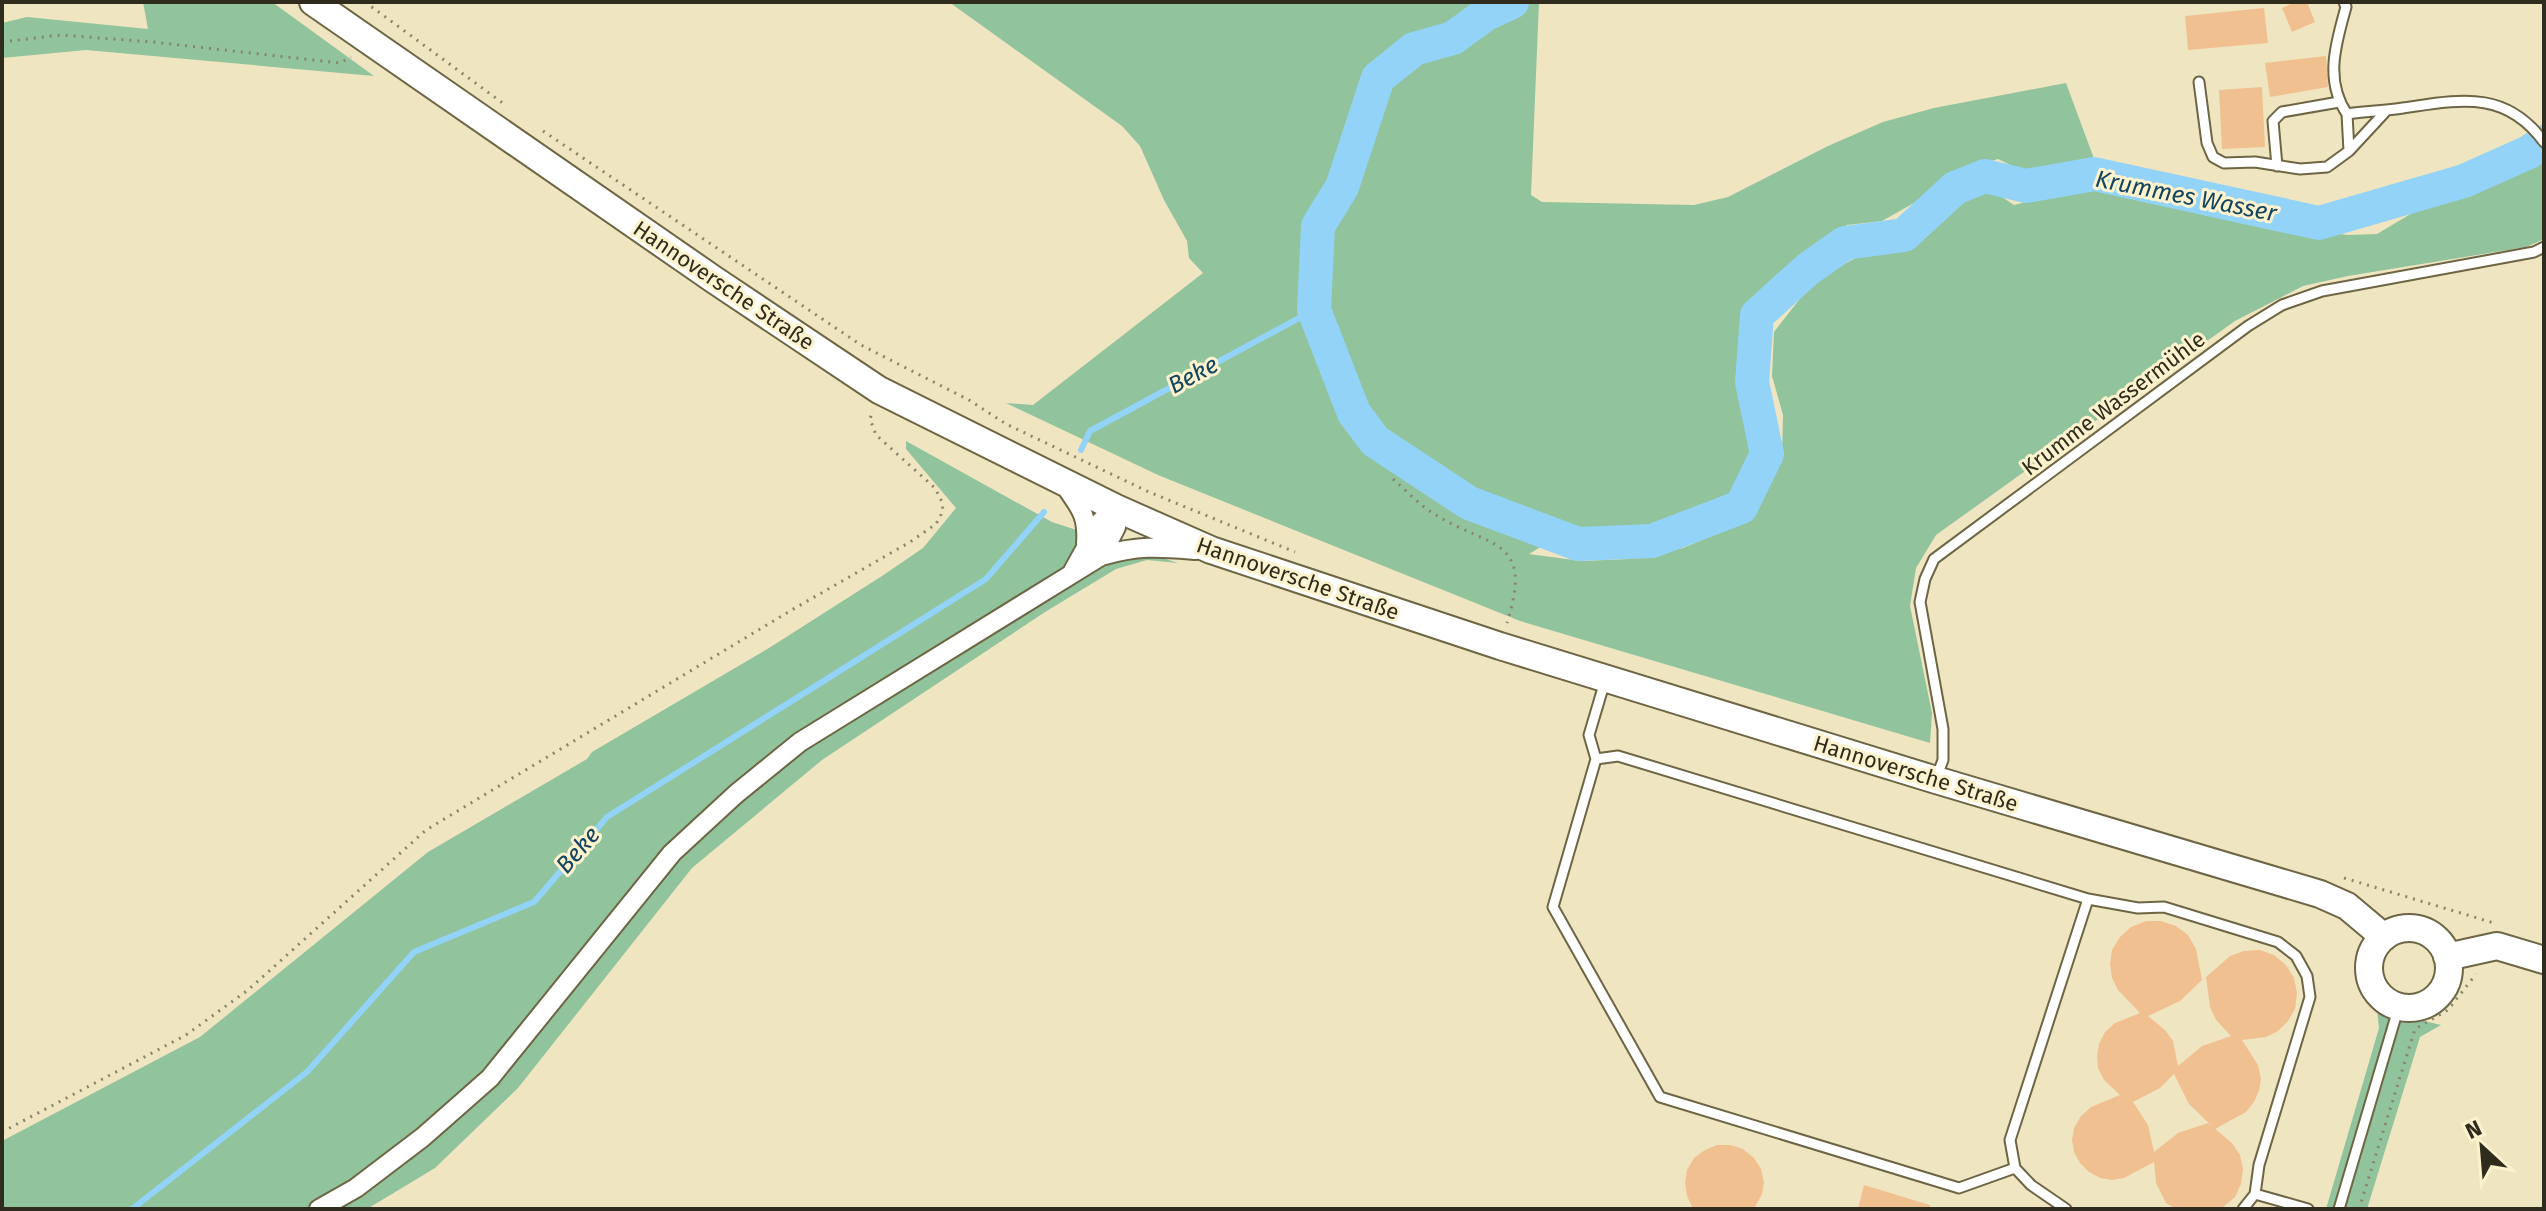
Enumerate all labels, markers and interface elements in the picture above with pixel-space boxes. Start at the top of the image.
water label: Krummes Wasser [2093,165,2280,227]
street label: Hannoversche Straße [628,215,819,356]
street label: Krumme Wassermühle [2016,326,2210,481]
water label: Beke [1163,350,1223,400]
street label: Hannoversche Straße [1193,531,1403,626]
street label: Hannoversche Straße [1810,729,2021,817]
water label: Beke [550,821,606,879]
north arrow [2442,1107,2522,1187]
text: N [2461,1114,2486,1145]

